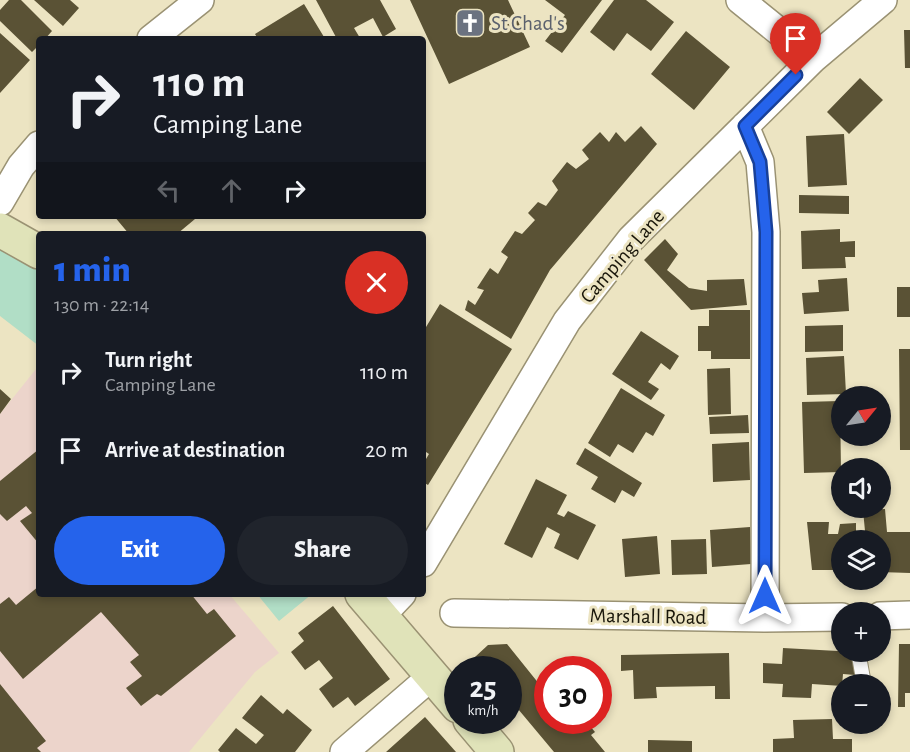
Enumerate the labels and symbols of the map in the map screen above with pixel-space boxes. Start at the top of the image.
church icon: St Chad's [454,7,486,39]
place label: St Chad's [491,13,565,34]
pin [770,13,821,75]
street label: Camping Lane [576,206,668,307]
north arrow [831,386,891,446]
position arrow [733,564,797,628]
street label: Marshall Road [589,605,707,628]
speed limit sign: 30 [534,656,612,734]

